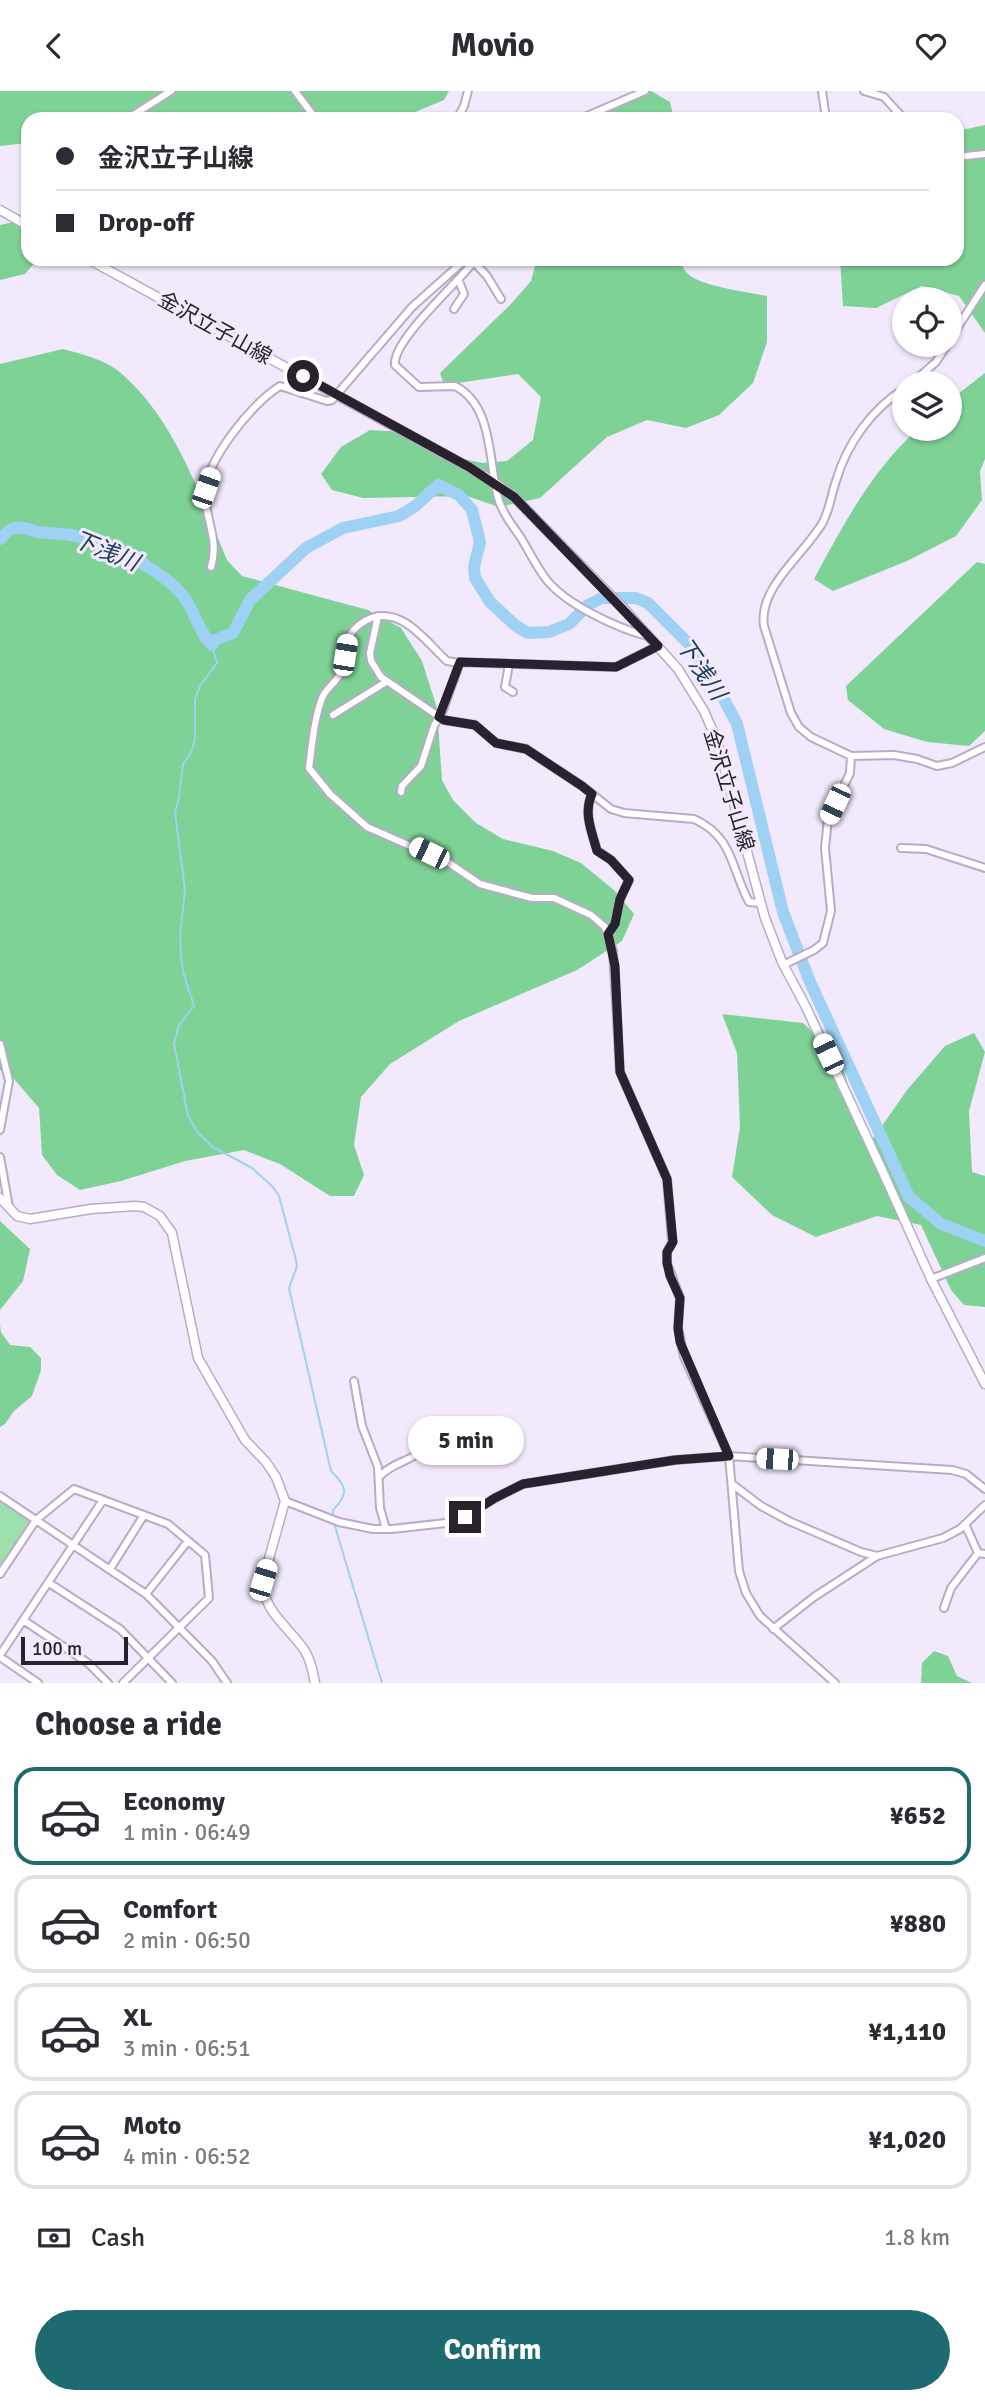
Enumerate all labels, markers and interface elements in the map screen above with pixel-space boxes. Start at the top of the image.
text: Movio [450,26,535,65]
icon: back [35,27,73,65]
icon: heart [912,27,950,65]
text: 金沢立子山線 [98,143,254,175]
text: Drop-off [98,207,194,239]
street label: 金沢立子山線 [154,286,276,370]
map controls [892,287,962,441]
button: locate [892,287,962,357]
route start [287,360,319,392]
button: layers [892,371,962,441]
car [190,465,223,511]
water label: 下浅川 [69,525,146,578]
water label: 下浅川 [670,632,734,708]
car [332,633,359,677]
street label: 金沢立子山線 [698,726,760,854]
car [817,781,854,827]
car [406,834,453,872]
car [810,1031,847,1077]
callout: 5 min [407,1415,523,1465]
text: 5 min [438,1426,494,1455]
car [756,1447,799,1471]
route end [449,1501,481,1533]
car [247,1557,280,1603]
scale bar [21,1634,128,1666]
text: 100 m [32,1637,82,1661]
text: Choose a ride [35,1705,222,1744]
icon: car [39,1785,102,1848]
text: Economy [123,1786,225,1818]
text: ¥652 [890,1800,946,1832]
text: 1 min · 06:49 [123,1818,251,1847]
icon: car [39,1893,102,1956]
text: Comfort [123,1894,217,1926]
text: ¥880 [890,1908,946,1940]
text: 2 min · 06:50 [123,1926,251,1955]
icon: car [39,2001,102,2064]
text: XL [123,2002,153,2034]
text: ¥1,110 [868,2016,946,2048]
text: 3 min · 06:51 [123,2034,251,2063]
icon: car [39,2109,102,2172]
text: Moto [123,2110,181,2142]
text: ¥1,020 [868,2124,946,2156]
text: 4 min · 06:52 [123,2142,251,2171]
icon: cash [35,2219,73,2257]
text: Cash [91,2222,145,2254]
text: 1.8 km [884,2223,950,2252]
button: Confirm [35,2310,950,2390]

